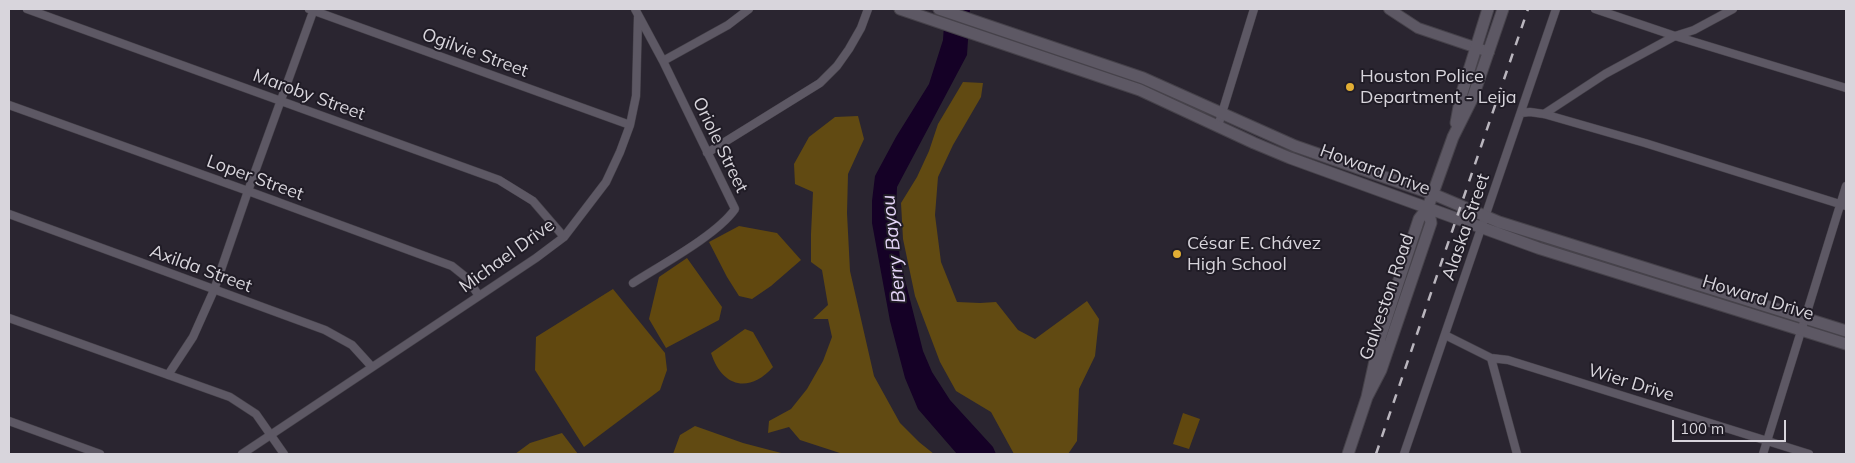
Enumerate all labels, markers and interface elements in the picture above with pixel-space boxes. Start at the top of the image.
street label: Ogilvie Street [419,24,531,82]
street label: Maroby Street [250,65,368,125]
place label: Houston Police Department - Leija [1360,66,1517,108]
marker: Houston Police Department - Leija [1344,81,1356,93]
street label: Oriole Street [688,94,752,196]
street label: Howard Drive [1317,140,1433,200]
street label: Loper Street [204,150,306,206]
street label: Alaska Street [1438,171,1494,283]
water label: Berry Bayou [877,194,911,304]
street label: Michael Drive [455,214,559,298]
street label: Galveston Road [1355,231,1419,363]
place label: César E. Chávez High School [1187,233,1321,276]
street label: Axilda Street [147,241,255,297]
marker: César E. Chávez High School [1171,248,1183,260]
street label: Howard Drive [1700,271,1816,325]
street label: Wier Drive [1585,360,1677,406]
scale bar [1675,410,1789,442]
text: 100 m [1680,419,1724,438]

